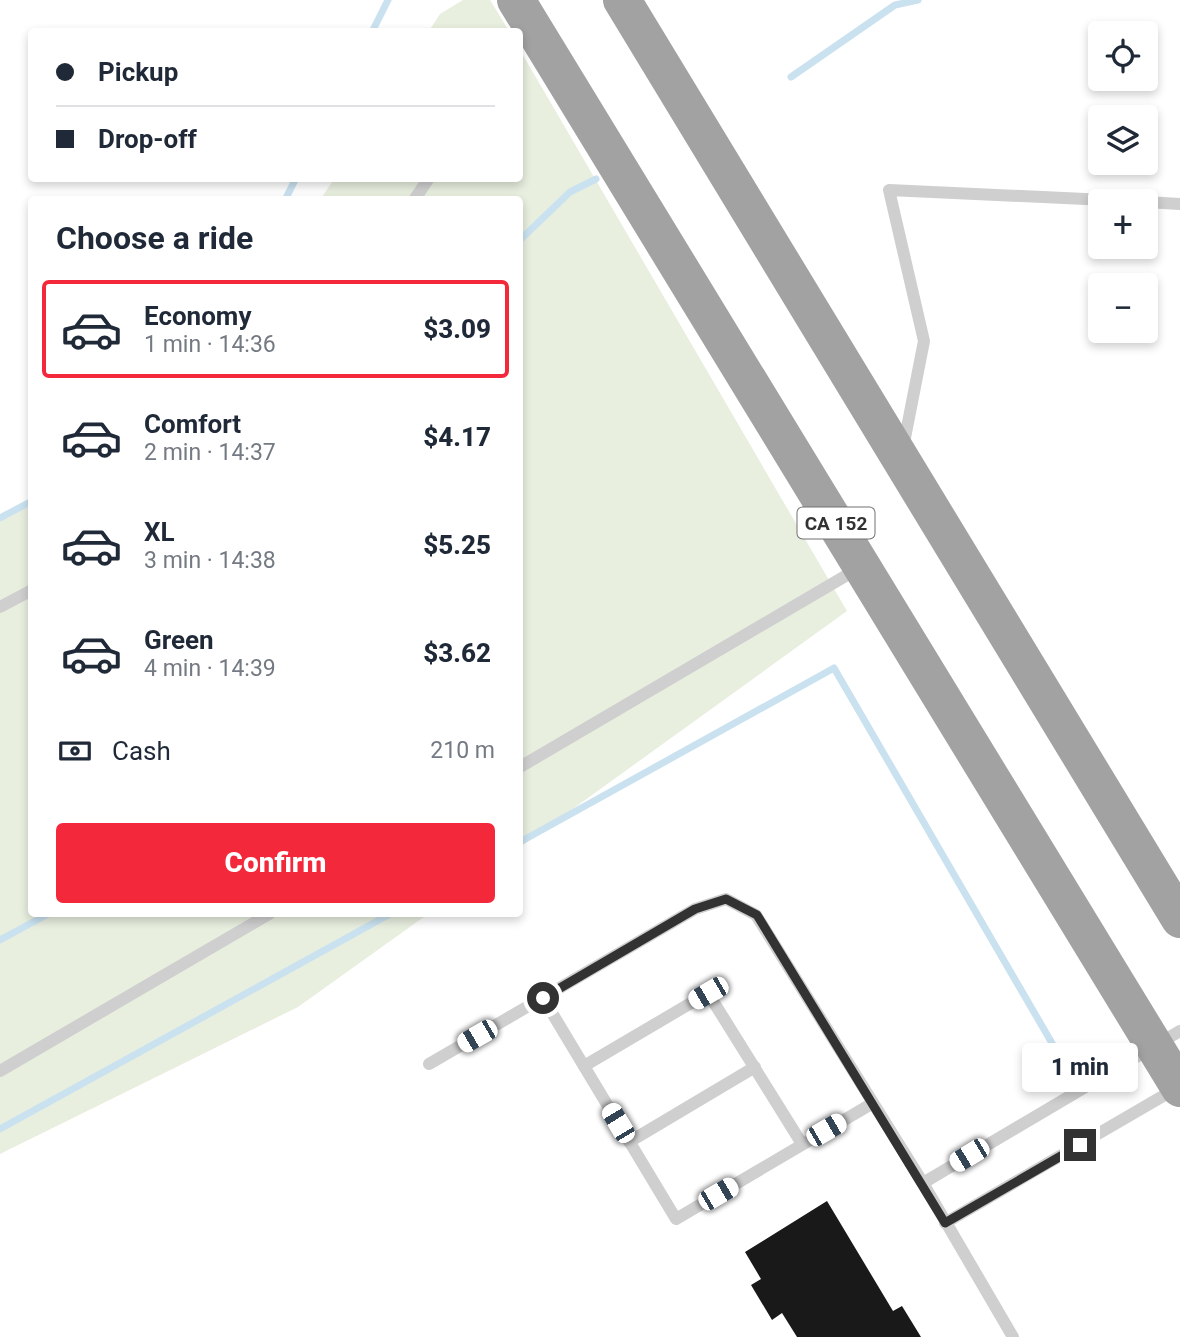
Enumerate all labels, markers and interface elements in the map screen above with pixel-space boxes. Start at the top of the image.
map controls [1088,21,1158,343]
button: locate [1088,21,1158,91]
text: Pickup [98,57,178,87]
button: layers [1088,105,1158,175]
text: Drop-off [98,124,197,154]
button: + [1088,189,1158,259]
text: Choose a ride [56,219,253,257]
button: − [1088,273,1158,343]
icon: car [60,298,123,361]
text: Economy [144,301,251,331]
text: $3.09 [423,314,491,344]
text: 1 min · 14:36 [144,331,276,358]
icon: car [60,406,123,469]
text: Comfort [144,409,241,439]
text: $4.17 [423,422,491,452]
text: 2 min · 14:37 [144,439,276,466]
road number: CA 152 [798,508,874,538]
icon: car [60,514,123,577]
text: XL [144,517,175,547]
text: $5.25 [423,530,491,560]
text: 3 min · 14:38 [144,547,276,574]
icon: car [60,622,123,685]
text: Green [144,625,214,655]
text: $3.62 [423,638,491,668]
text: 4 min · 14:39 [144,655,276,682]
icon: cash [56,732,94,770]
text: Cash [112,736,171,766]
text: 210 m [430,737,495,764]
button: Confirm [56,823,495,903]
car [685,973,732,1013]
route start [527,982,559,1014]
car [454,1016,501,1056]
callout: 1 min [1022,1044,1138,1092]
text: 1 min [1051,1054,1109,1081]
car [599,1100,638,1146]
car [803,1110,850,1150]
route end [1064,1129,1096,1161]
car [946,1135,993,1175]
car [695,1174,742,1214]

